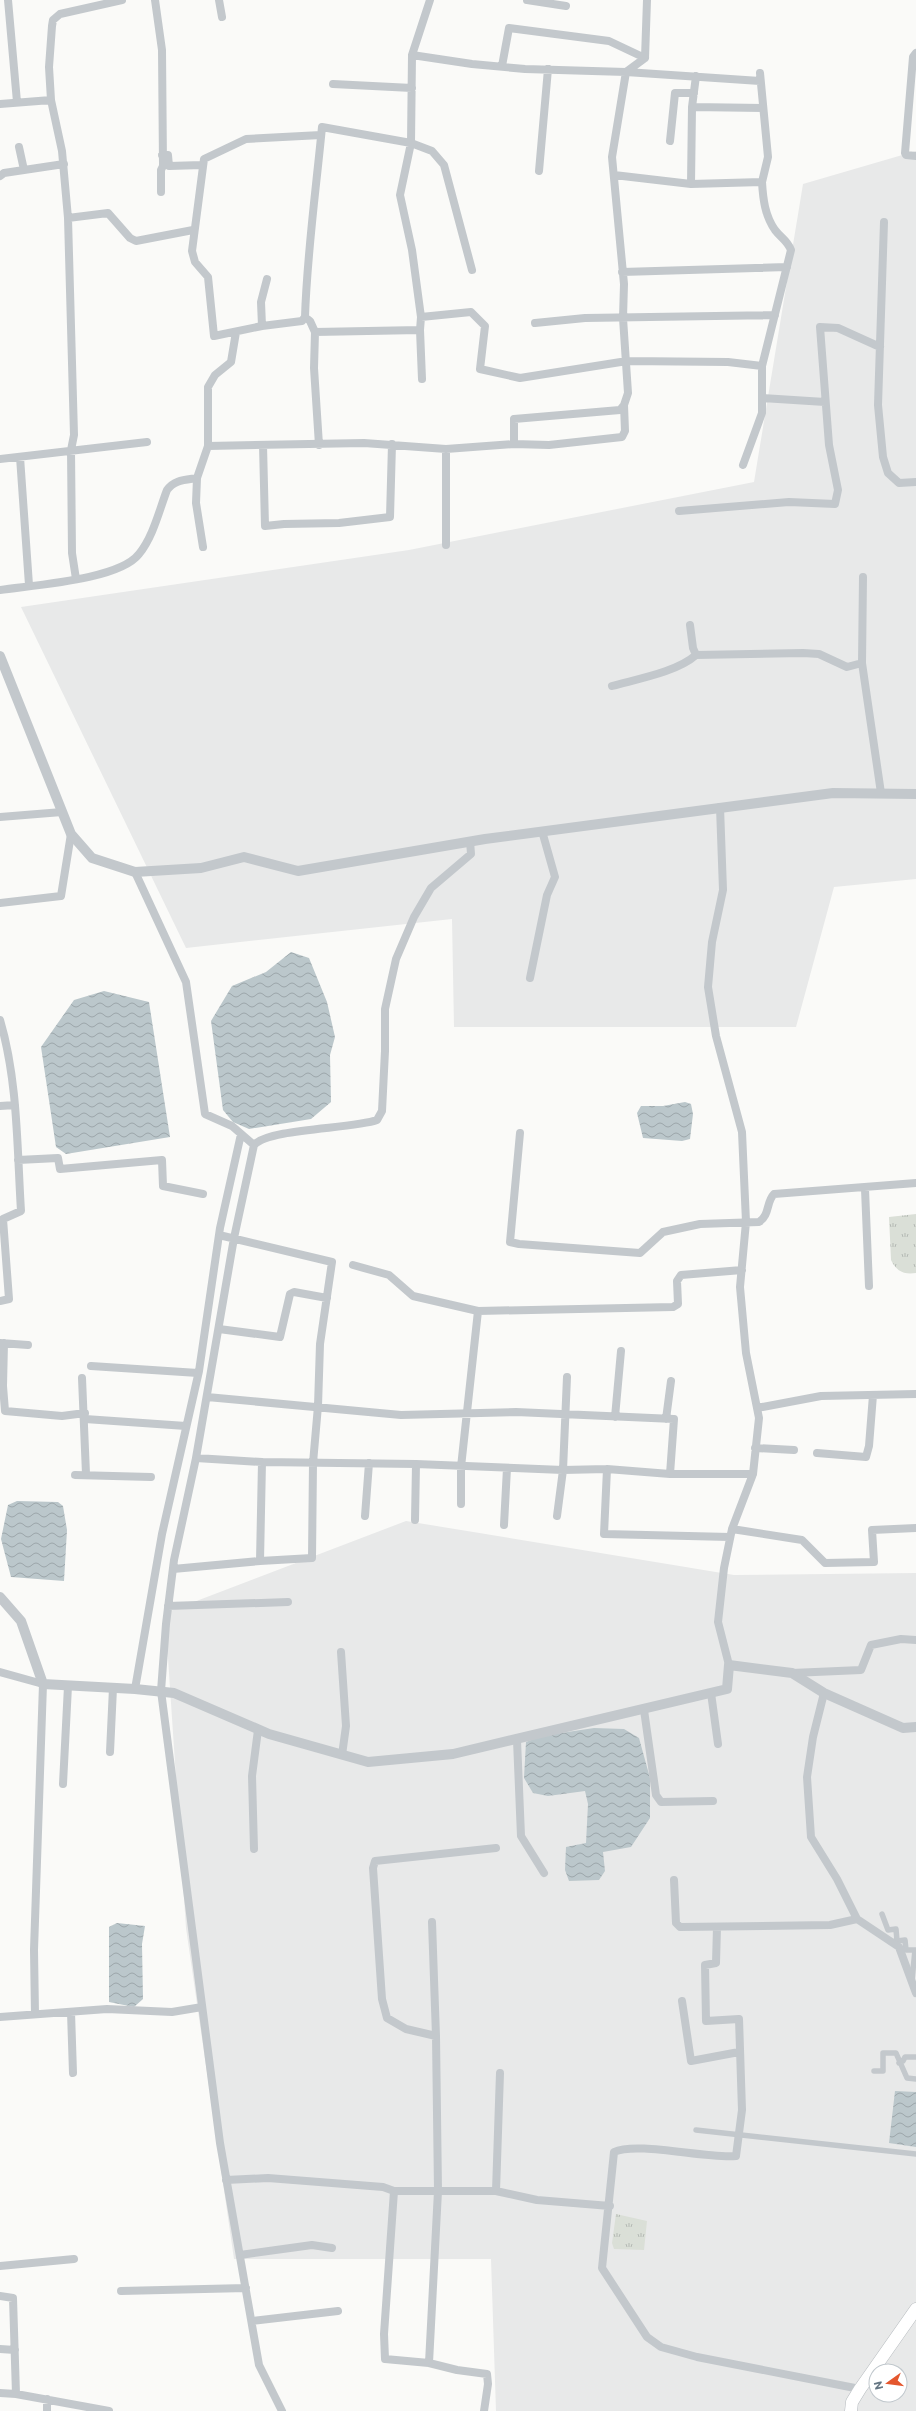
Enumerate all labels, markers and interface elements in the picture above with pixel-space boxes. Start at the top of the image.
north arrow [868,2363,908,2403]
text: N [871,2380,885,2391]

